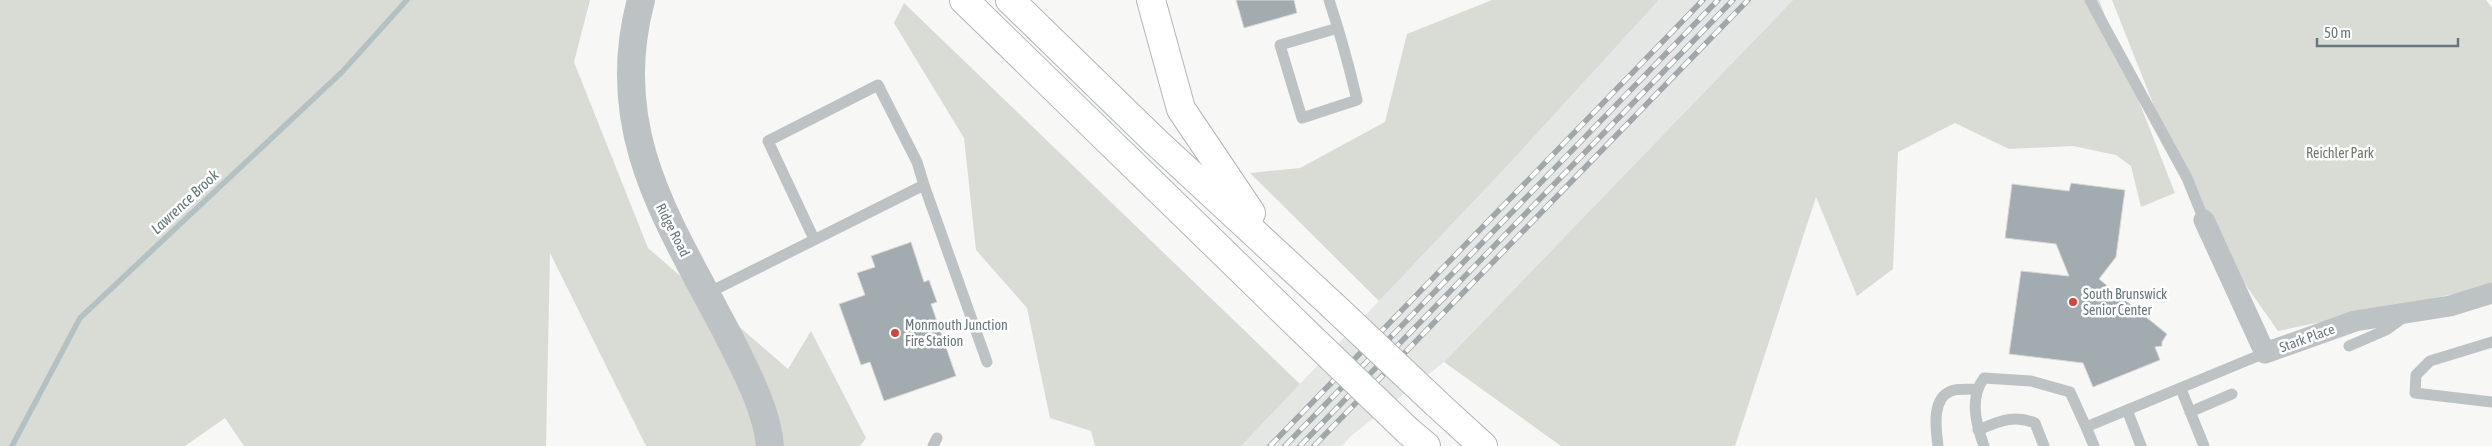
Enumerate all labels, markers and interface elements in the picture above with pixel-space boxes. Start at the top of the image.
scale bar [2317,15,2458,47]
text: 50 m [2324,24,2351,41]
park label: Reichler Park [2306,145,2374,161]
water label: Lawrence Brook [147,166,222,237]
street label: Ridge Road [653,201,693,259]
place label: South Brunswick Senior Center [2083,286,2167,318]
marker: South Brunswick Senior Center [2067,296,2079,308]
place label: Monmouth Junction Fire Station [905,317,1008,349]
street label: Stark Place [2277,321,2337,355]
marker: Monmouth Junction Fire Station [889,327,901,339]

